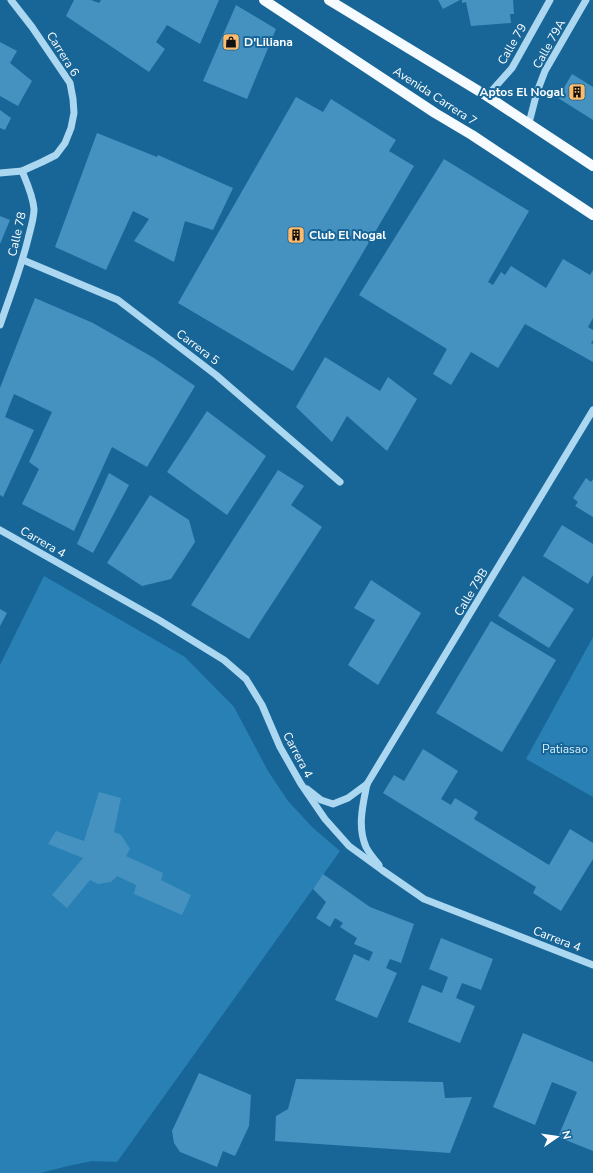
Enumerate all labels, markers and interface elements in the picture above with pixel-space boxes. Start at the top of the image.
street label: Calle 79A [529,16,569,71]
street label: Calle 79 [494,20,530,68]
street label: Carrera 6 [43,29,83,79]
shop icon: D'Liliana [221,32,241,52]
place label: D'Liliana [244,34,293,50]
street label: Avenida Carrera 7 [390,63,480,129]
building icon: Aptos El Nogal [567,82,587,102]
place label: Aptos El Nogal [480,84,564,100]
street label: Calle 78 [4,210,30,258]
building icon: Club El Nogal [286,225,306,245]
place label: Club El Nogal [309,227,386,243]
street label: Carrera 5 [173,326,223,368]
street label: Carrera 4 [17,523,69,561]
street label: Calle 79B [450,565,492,619]
street label: Carrera 4 [279,729,317,781]
park label: Patiasao [542,741,588,757]
street label: Carrera 4 [531,923,583,955]
north arrow [537,1117,577,1157]
text: N [558,1129,574,1141]

